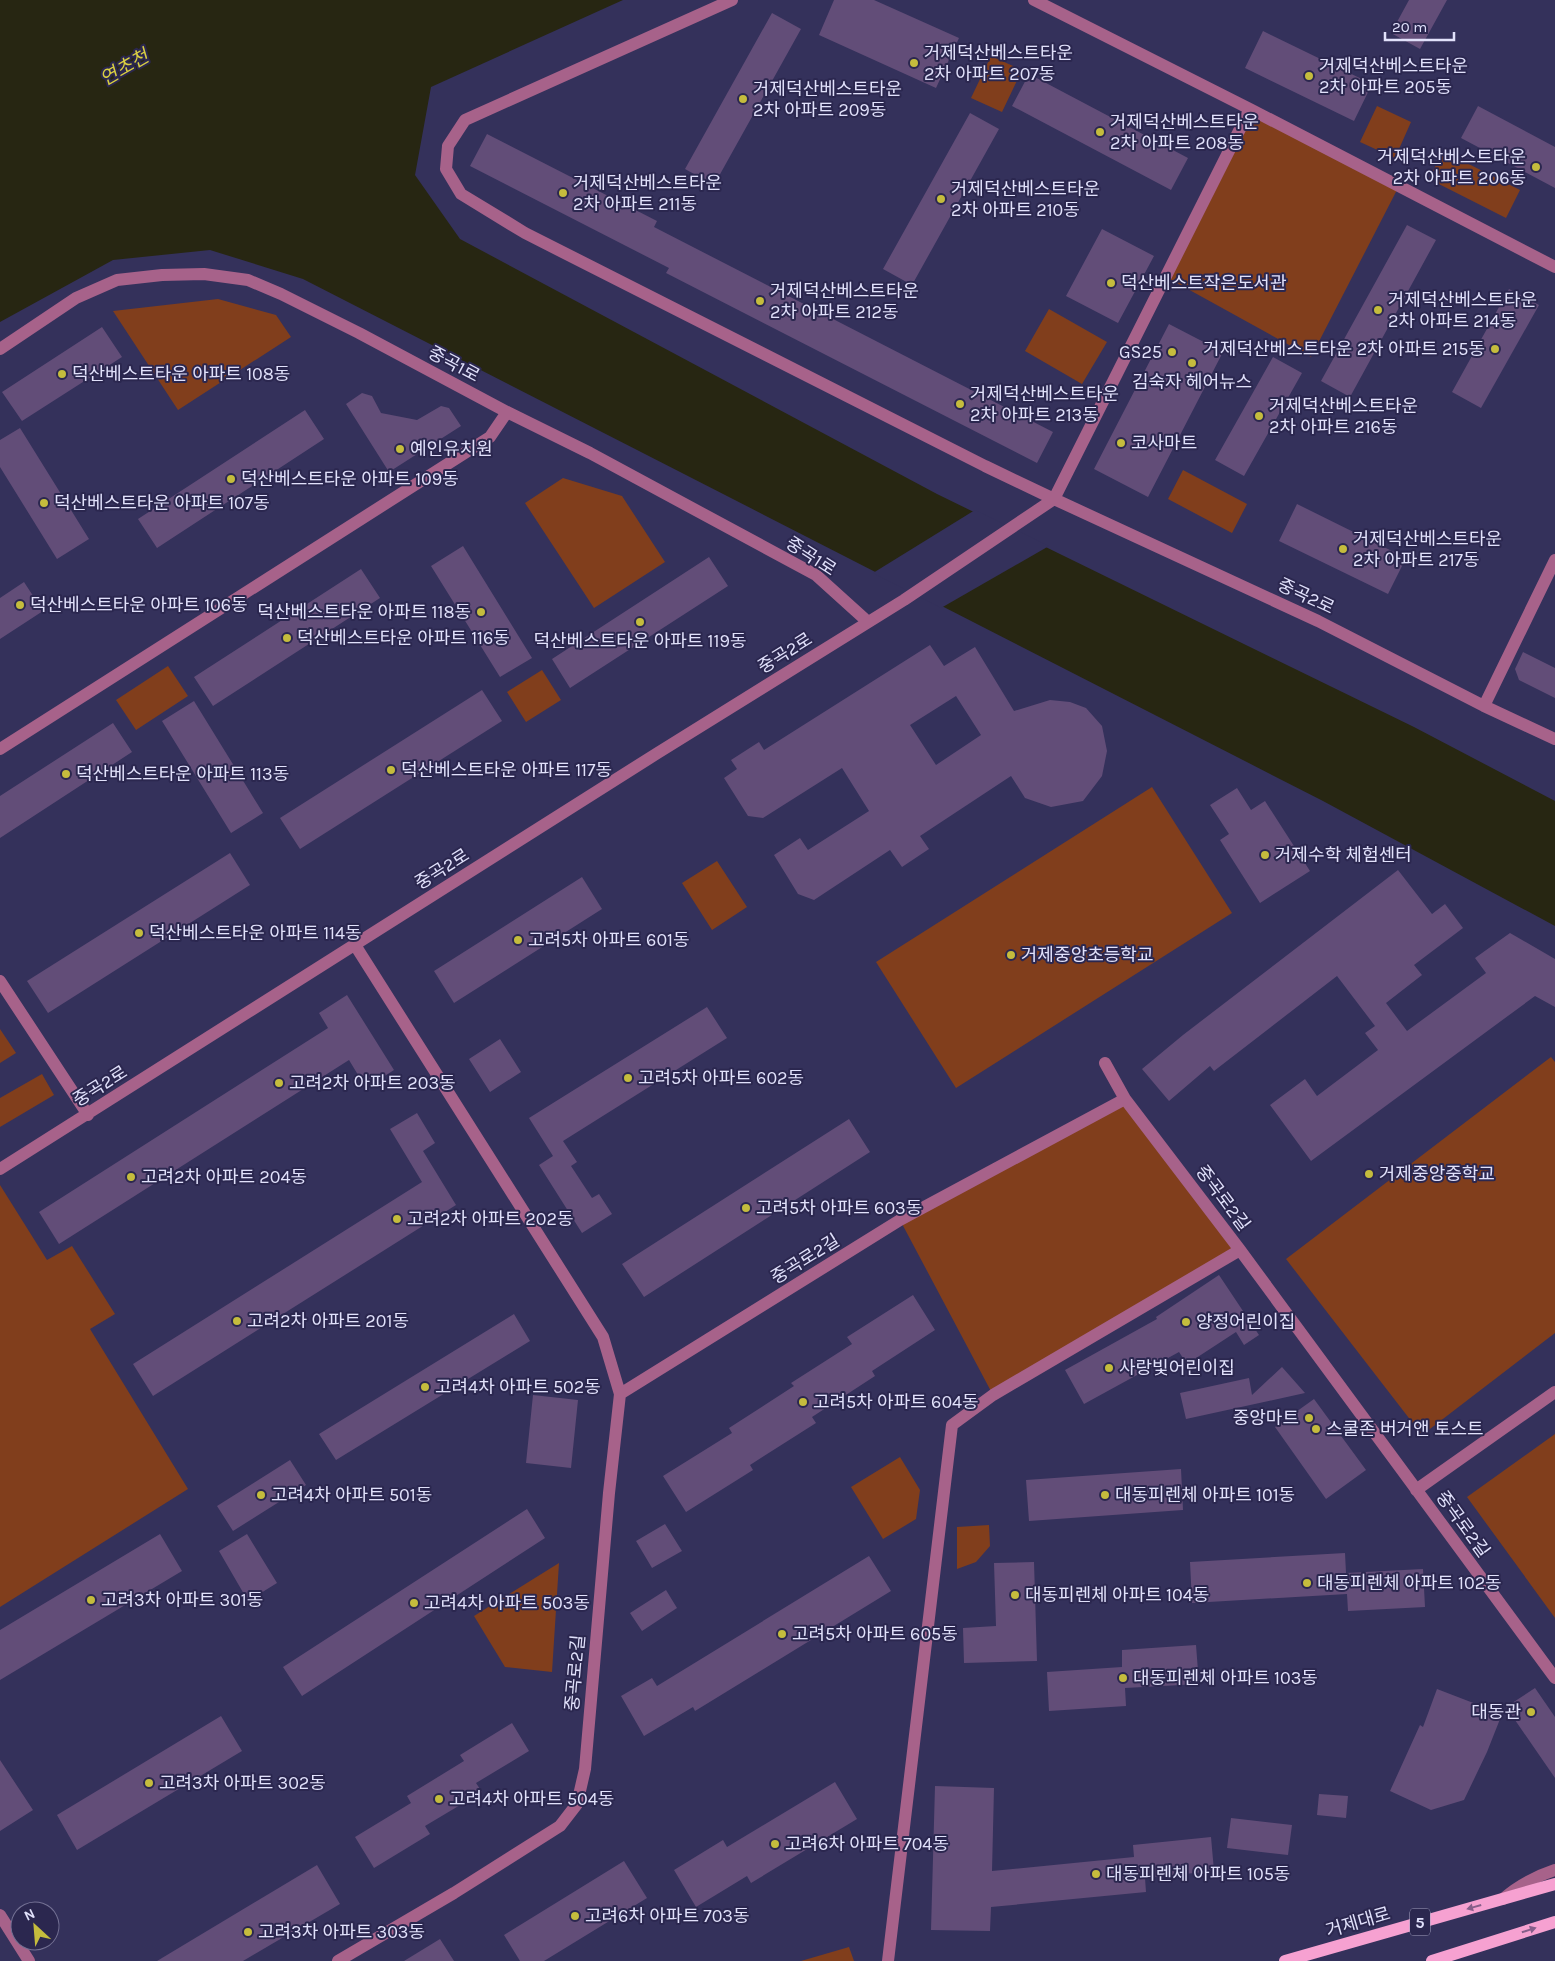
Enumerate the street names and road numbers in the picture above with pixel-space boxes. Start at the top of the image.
street label: 중곡1로 [424,341,484,387]
street label: 중곡1로 [782,532,840,580]
street label: 중곡2로 [1274,573,1338,619]
street label: 중곡2로 [754,628,816,678]
street label: 중곡2로 [411,844,473,894]
street label: 중곡2로 [69,1061,131,1111]
street label: 중곡로2길 [1191,1161,1255,1235]
street label: 중곡로2길 [767,1229,843,1289]
street label: 중곡로2길 [1432,1487,1494,1561]
street label: 중곡로2길 [561,1634,589,1712]
street label: 거제대로 [1323,1902,1393,1942]
road number: 5 [1410,1908,1430,1935]

